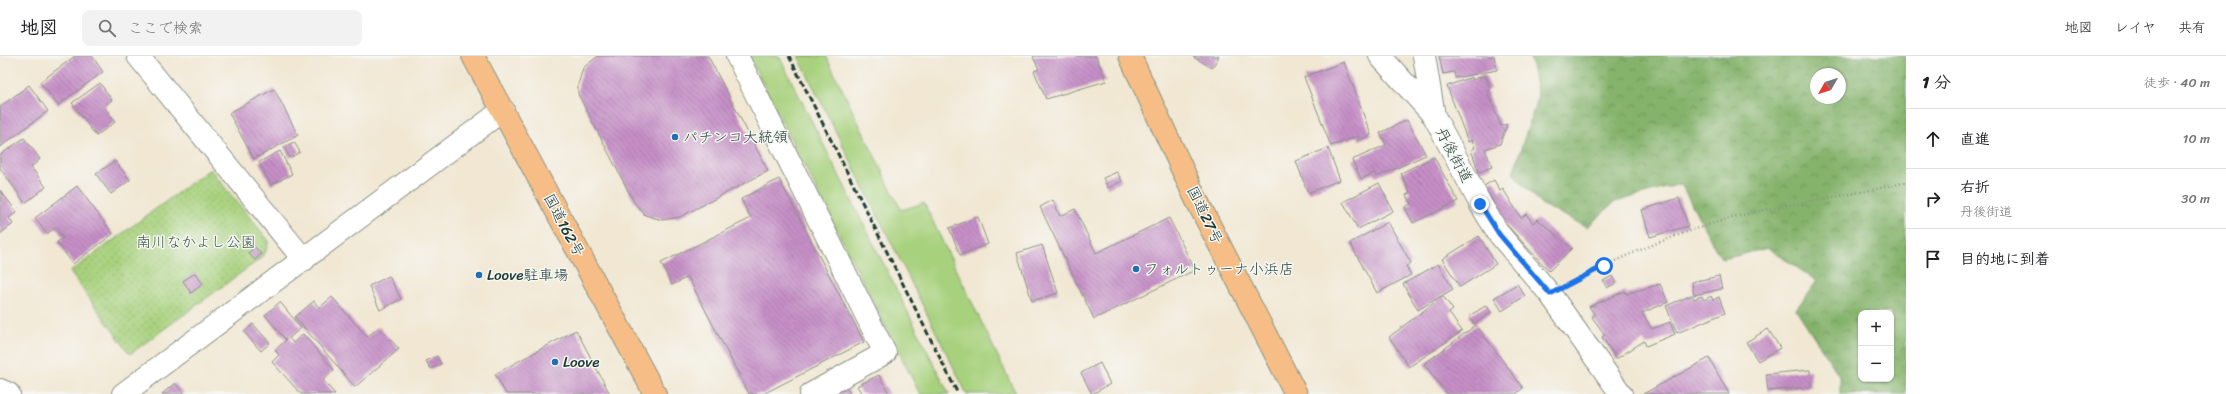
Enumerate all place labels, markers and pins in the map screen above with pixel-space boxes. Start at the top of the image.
place label: パチンコ大統領 [683,124,788,150]
marker: パチンコ大統領 [670,132,680,142]
place label: フォルトゥーナ小浜店 [1144,256,1294,282]
place label: Loove駐車場 [487,262,568,288]
marker: フォルトゥーナ小浜店 [1131,264,1141,274]
marker: Loove駐車場 [474,270,484,280]
place label: Loove [563,349,599,375]
marker: Loove [550,357,560,367]

